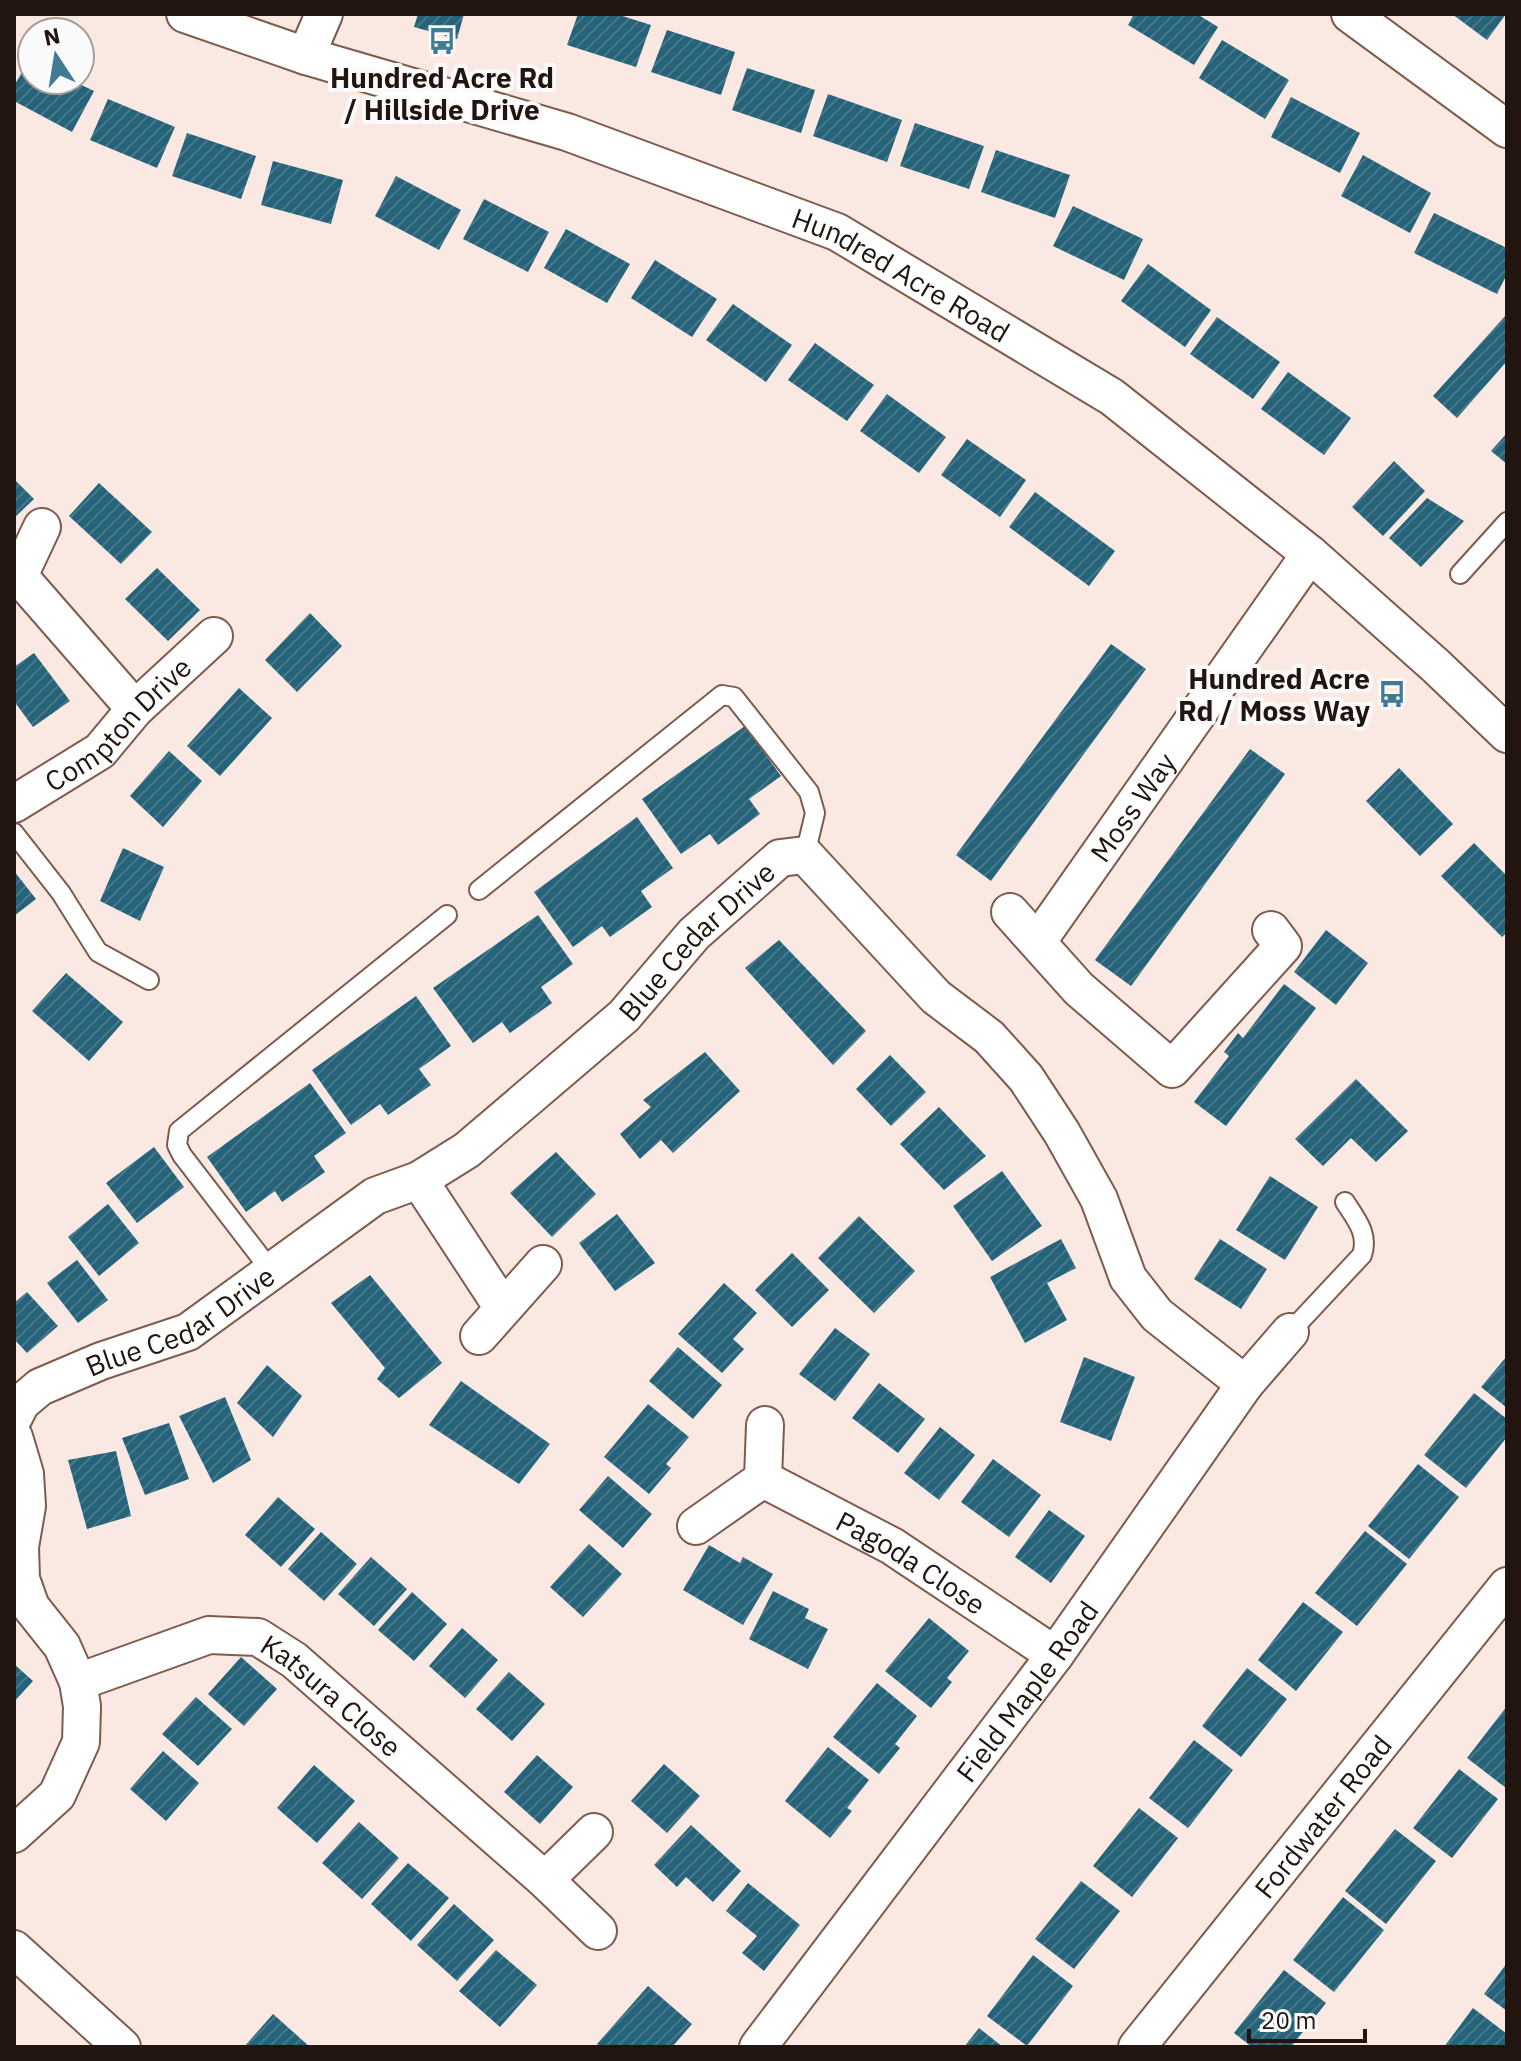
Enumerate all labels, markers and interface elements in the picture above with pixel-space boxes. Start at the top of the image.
north arrow [16,16,96,96]
text: N [41,20,63,52]
bus stop icon: Hundred Acre Rd / Hillside Drive [427,26,457,56]
place label: Hundred Acre Rd / Hillside Drive [330,59,554,128]
street label: Hundred Acre Road [787,199,1017,350]
street label: Compton Drive [37,648,199,799]
place label: Hundred Acre Rd / Moss Way [1178,660,1370,729]
bus stop icon: Hundred Acre Rd / Moss Way [1377,679,1407,709]
street label: Moss Way [1081,745,1184,869]
street label: Blue Cedar Drive [610,853,782,1028]
street label: Blue Cedar Drive [79,1257,282,1384]
street label: Pagoda Close [830,1502,993,1622]
street label: Field Maple Road [947,1593,1106,1789]
street label: Katsura Close [254,1625,410,1765]
street label: Fordwater Road [1245,1727,1399,1906]
scale bar [1249,1993,1365,2043]
text: 20 m [1261,2004,1316,2036]

